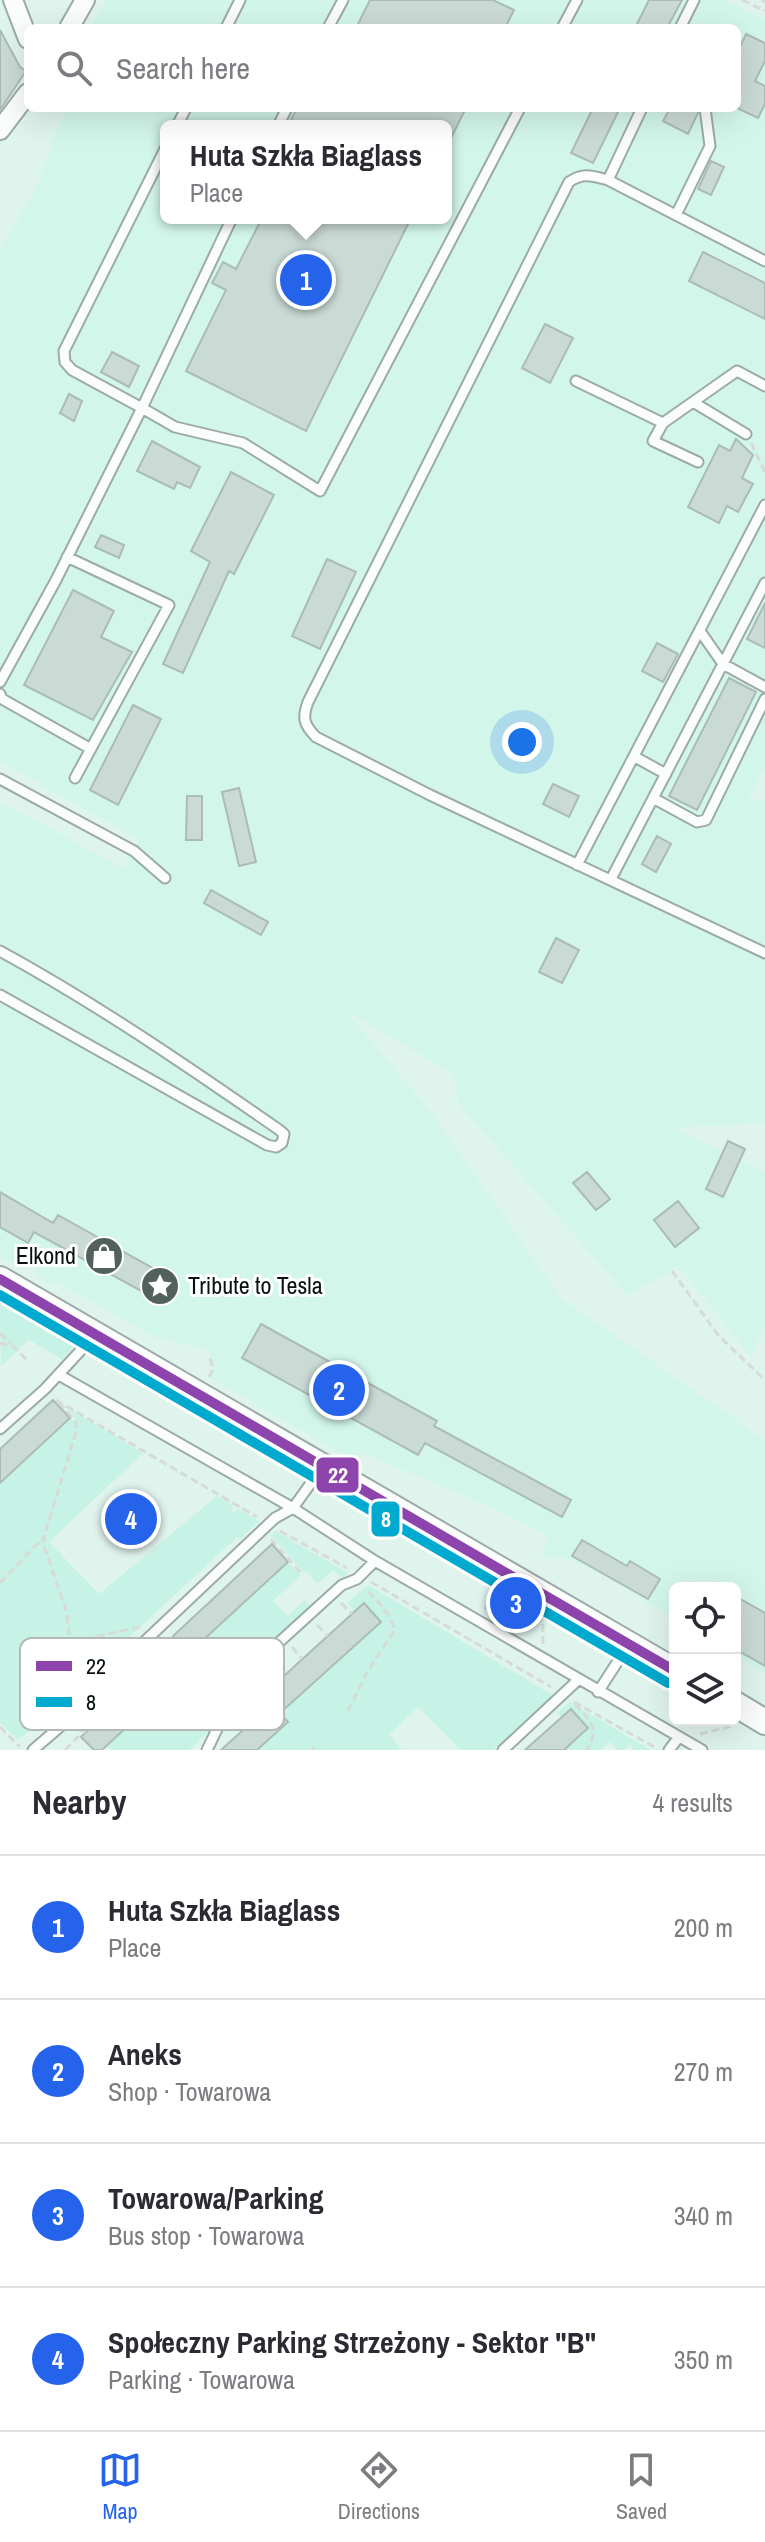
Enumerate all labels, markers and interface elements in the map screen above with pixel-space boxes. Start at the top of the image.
search box [24,24,741,112]
icon: search [52,46,96,90]
text: Search here [116,48,250,88]
popup [160,120,452,224]
text: Huta Szkła Biaglass [190,135,422,175]
text: Place [190,175,243,210]
pin: 1 [280,250,332,310]
your location [502,722,542,762]
shop icon: Elkond [83,1235,125,1277]
place label: Elkond [16,1239,76,1271]
place icon: Tribute to Tesla [139,1265,181,1307]
place label: Tribute to Tesla [188,1269,323,1301]
pin: 2 [313,1360,365,1420]
line badge: 22 [315,1456,360,1494]
text: 22 [328,1460,348,1490]
pin: 4 [105,1489,157,1549]
line badge: 8 [370,1500,401,1538]
text: 8 [381,1504,391,1534]
pin: 3 [490,1573,542,1633]
map controls [669,1582,741,1726]
button: locate [669,1582,741,1654]
legend [20,1638,284,1730]
text: 22 [86,1651,106,1681]
button: layers [669,1654,741,1726]
text: 8 [86,1687,96,1717]
text: Nearby [32,1779,127,1825]
text: 4 results [652,1785,733,1820]
text: Huta Szkła Biaglass [108,1890,340,1930]
text: 1 [52,1910,64,1945]
text: 200 m [674,1910,733,1945]
text: Place [108,1930,161,1965]
text: Aneks [108,2034,182,2074]
text: 2 [52,2054,64,2089]
text: 270 m [674,2054,733,2089]
text: Shop · Towarowa [108,2074,271,2109]
text: Towarowa/Parking [108,2178,324,2218]
text: 3 [52,2198,64,2233]
text: 340 m [674,2198,733,2233]
text: Bus stop · Towarowa [108,2218,304,2253]
text: Społeczny Parking Strzeżony - Sektor "B" [108,2322,596,2362]
text: 4 [52,2342,64,2377]
text: 350 m [674,2342,733,2377]
text: Parking · Towarowa [108,2362,295,2397]
tab: Map [98,2448,142,2526]
tab: Directions [338,2448,420,2526]
tab: Saved [616,2448,667,2526]

